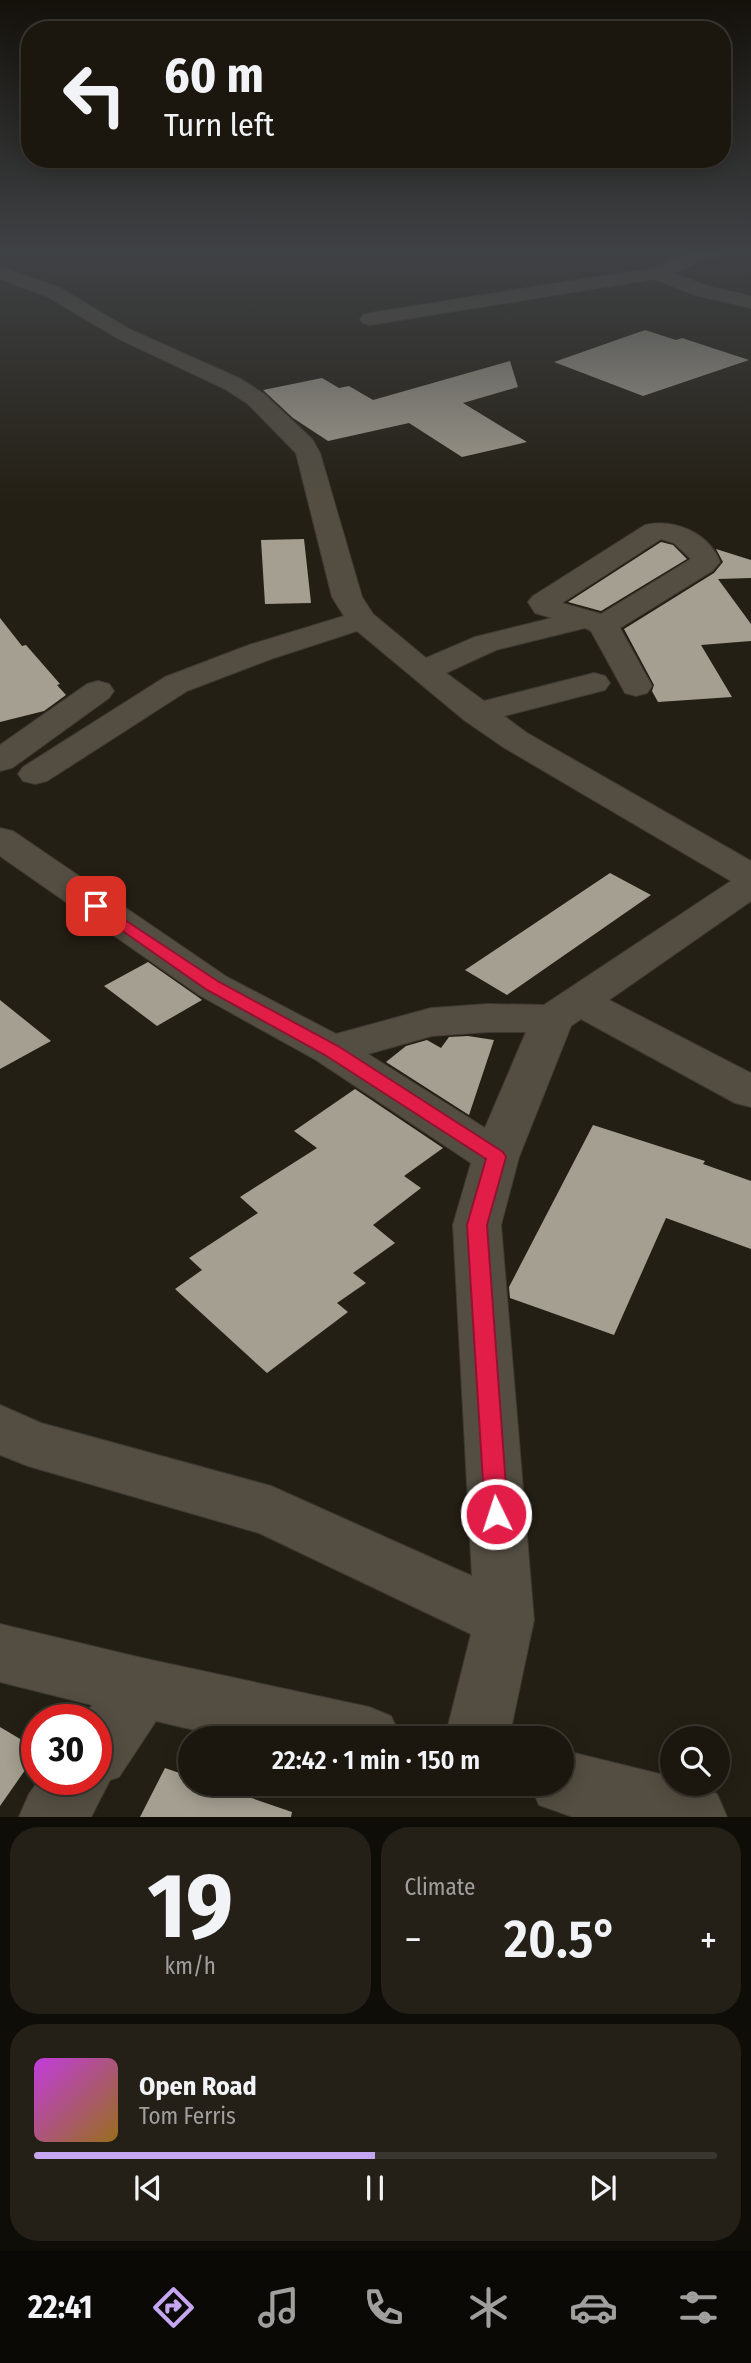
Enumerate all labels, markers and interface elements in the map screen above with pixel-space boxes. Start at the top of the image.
text: 60 m [164,46,264,105]
icon: left [49,49,140,140]
text: Turn left [164,106,274,144]
pin [66,876,126,936]
icon: arrive [77,887,115,925]
position arrow [459,1477,533,1551]
speed limit sign: 30 [21,1704,112,1795]
map controls [660,1726,730,1796]
button: search [660,1726,730,1796]
text: 22:42 · 1 min · 150 m [272,1745,480,1776]
text: 19 [147,1852,233,1961]
text: Climate [405,1873,475,1901]
text: 20.5° [504,1908,617,1971]
text: − [405,1917,422,1963]
text: + [700,1917,717,1963]
text: km/h [165,1952,216,1980]
text: Open Road [139,2071,257,2102]
text: Tom Ferris [139,2102,236,2130]
icon: previous [129,2169,167,2207]
icon: pause [356,2169,394,2207]
icon: next [584,2169,622,2207]
icon: directions [149,2283,198,2332]
icon: music [254,2283,303,2332]
icon: phone [359,2283,408,2332]
icon: climate [464,2283,513,2332]
icon: car [569,2283,618,2332]
icon: filters [674,2283,723,2332]
text: 22:41 [28,2288,93,2326]

